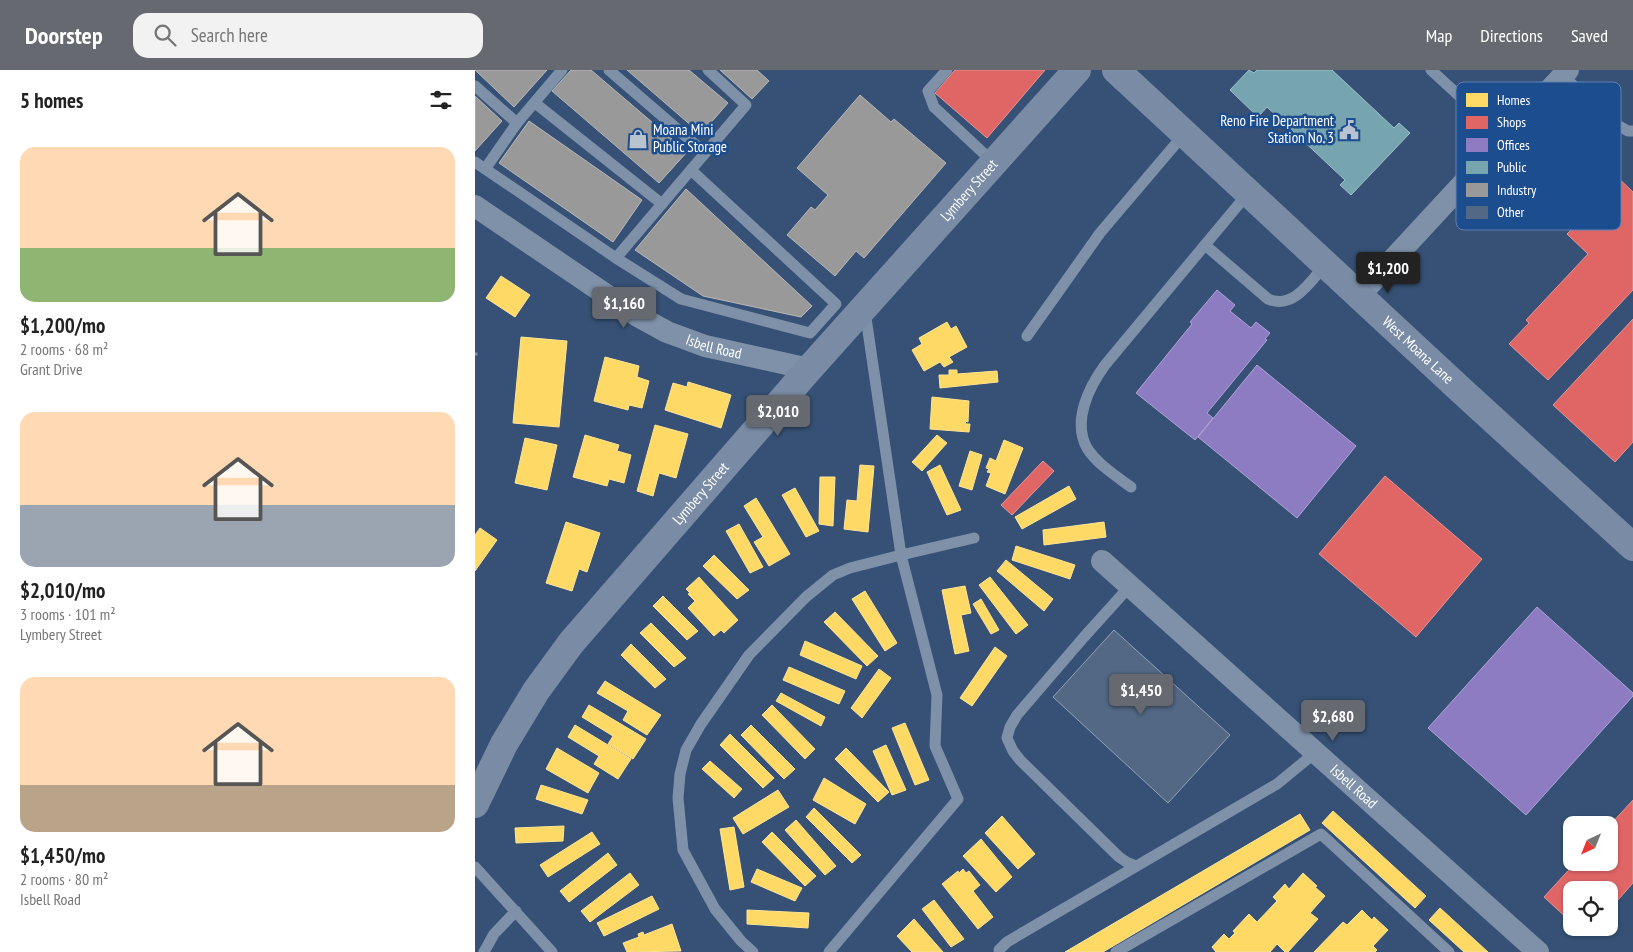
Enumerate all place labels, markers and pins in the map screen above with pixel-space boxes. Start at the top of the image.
place label: Reno Fire Department Station No. 3 [1220,111,1334,147]
public building icon: Reno Fire Department Station No. 3 [1338,119,1360,141]
place label: Moana Mini Public Storage [653,120,727,156]
shop icon: Moana Mini Public Storage [627,128,649,150]
pin: $1,200 [1347,252,1429,294]
pin: $1,160 [583,286,665,329]
pin: $2,010 [737,394,819,437]
pin: $1,450 [1100,674,1182,716]
pin: $2,680 [1292,700,1374,742]

